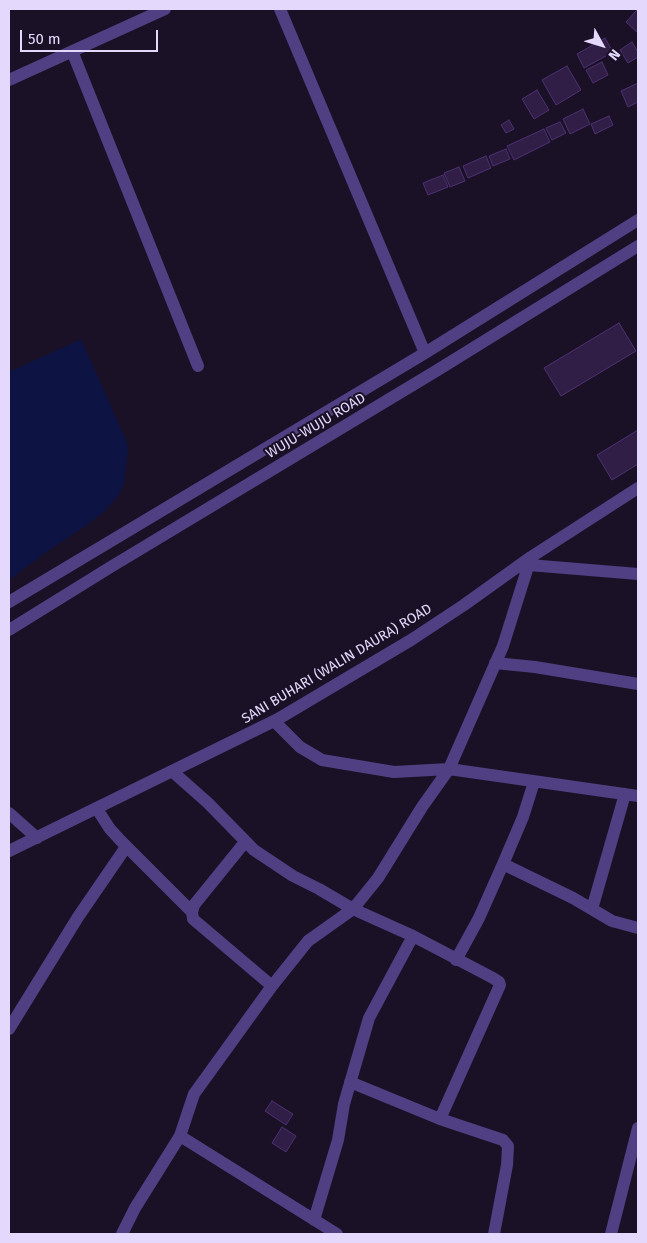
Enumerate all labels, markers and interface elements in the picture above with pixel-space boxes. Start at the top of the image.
scale bar [22,20,160,52]
north arrow [577,20,627,70]
text: 50 m [28,30,61,48]
text: N [605,46,624,64]
street label: WUJU-WUJU ROAD [263,390,369,462]
street label: SANI BUHARI (WALIN DAURA) ROAD [239,600,435,728]

